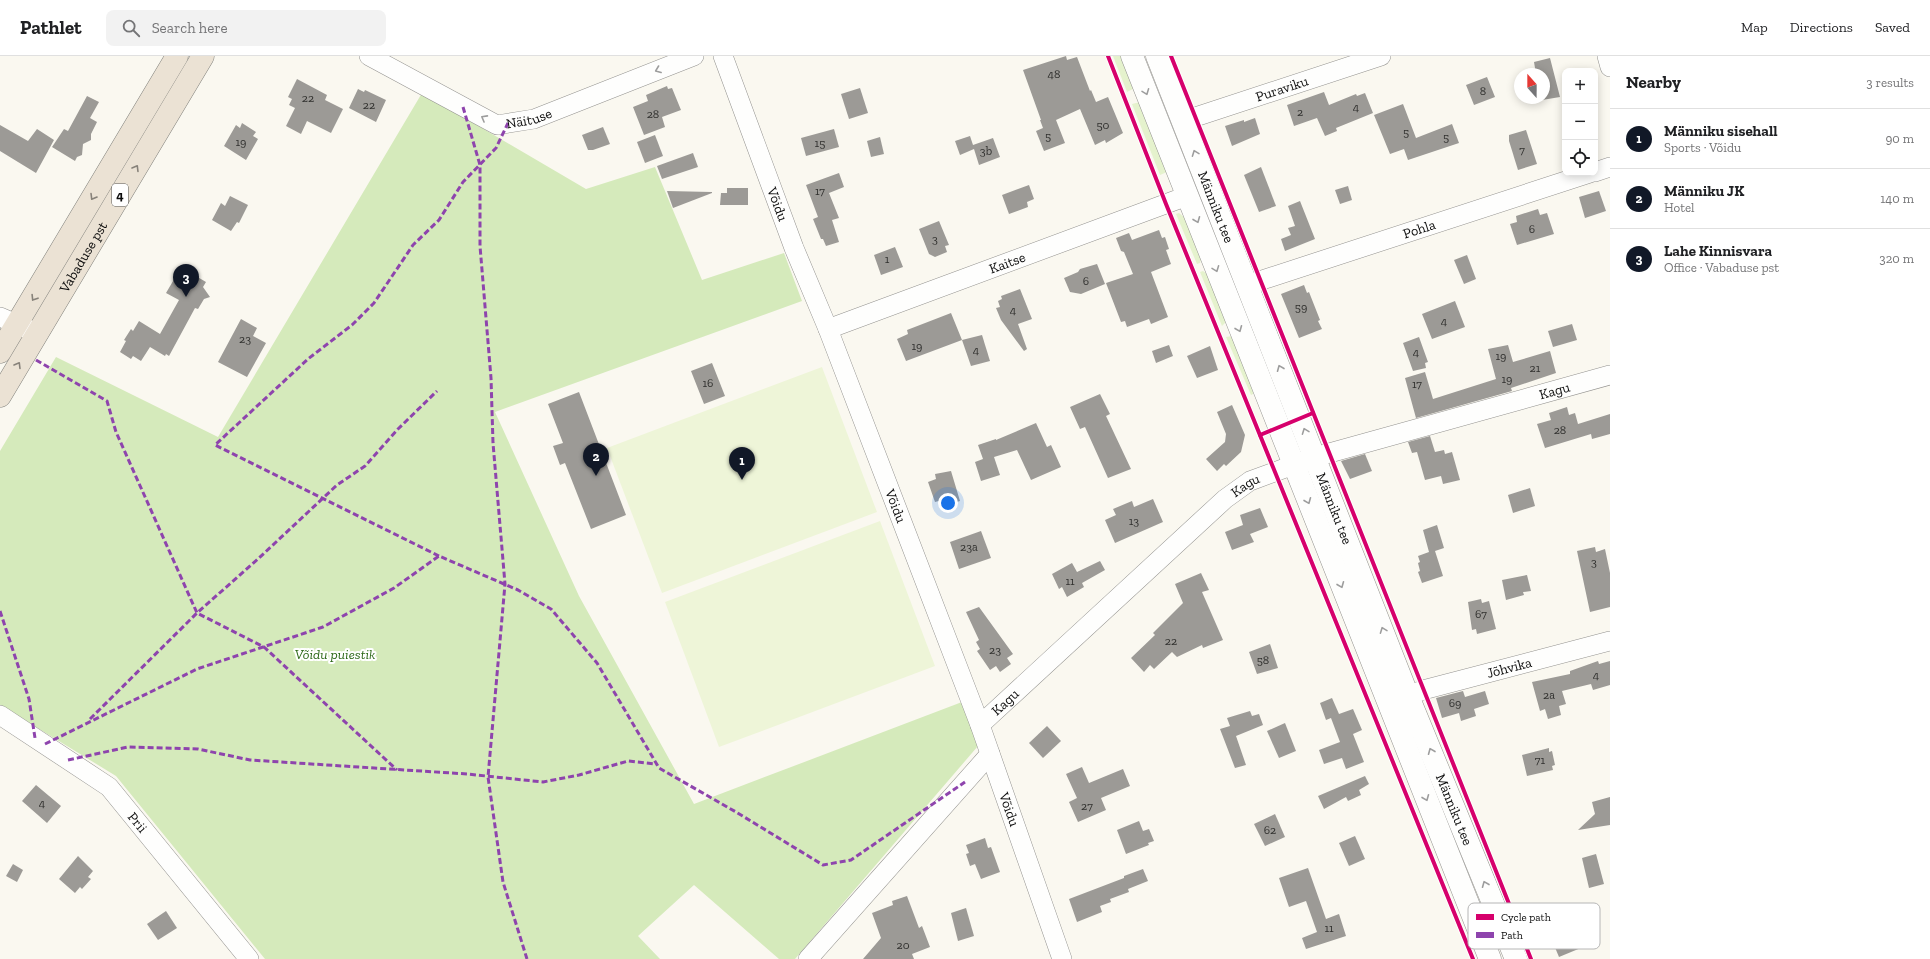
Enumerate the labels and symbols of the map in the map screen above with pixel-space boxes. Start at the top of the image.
one-way arrow [654,66,661,74]
house number: 48 [1048,67,1060,81]
north arrow [1514,68,1550,104]
street label: Puraviku [1253,72,1310,105]
house number: 8 [1480,84,1486,98]
one-way arrow [1142,88,1150,95]
house number: 22 [302,91,314,105]
house number: 22 [363,98,375,112]
house number: 4 [1353,100,1360,114]
street label: Näituse [505,104,555,132]
house number: 2 [1297,105,1303,119]
house number: 28 [647,107,659,121]
one-way arrow [481,115,488,123]
house number: 50 [1096,118,1110,132]
house number: 5 [1403,125,1409,139]
house number: 5 [1045,129,1051,143]
house number: 5 [1443,130,1449,144]
house number: 19 [236,135,247,149]
house number: 15 [815,136,825,150]
house number: 7 [1519,143,1525,157]
house number: 3b [980,144,992,158]
one-way arrow [1191,149,1199,156]
one-way arrow [132,165,139,172]
street label: Männiku tee [1194,168,1238,246]
road number: 4 [112,184,128,206]
street label: Võidu [763,184,792,224]
house number: 17 [815,184,825,198]
one-way arrow [91,193,98,200]
street label: Pohla [1401,216,1438,242]
one-way arrow [1192,217,1200,224]
street label: Vabaduse pst [55,218,111,296]
house number: 6 [1529,222,1535,236]
house number: 3 [932,232,938,246]
street label: Kaitse [987,248,1028,277]
house number: 1 [885,252,890,266]
pin: 3 [173,264,199,297]
one-way arrow [1211,265,1219,272]
house number: 6 [1083,274,1089,288]
one-way arrow [31,294,39,301]
house number: 59 [1295,300,1307,314]
house number: 4 [1010,303,1017,317]
house number: 4 [1441,314,1448,328]
one-way arrow [1235,325,1243,332]
house number: 23 [239,332,251,346]
house number: 19 [912,339,923,353]
house number: 4 [973,343,980,357]
house number: 4 [1413,345,1420,359]
house number: 19 [1496,349,1507,363]
house number: 21 [1530,361,1541,375]
one-way arrow [14,362,21,369]
one-way arrow [1276,365,1284,372]
house number: 19 [1502,372,1513,386]
house number: 16 [703,376,714,390]
house number: 17 [1412,377,1422,391]
street label: Kagu [1537,378,1572,403]
house number: 28 [1554,423,1566,437]
one-way arrow [1301,428,1309,435]
pin: 2 [583,443,609,476]
pin: 1 [729,447,755,480]
street label: Kagu [1227,470,1262,501]
street label: Männiku tee [1313,470,1356,547]
street label: Võidu [881,486,910,525]
your location [938,493,958,513]
one-way arrow [1303,497,1311,504]
house number: 13 [1129,514,1139,528]
house number: 23a [960,540,978,554]
house number: 3 [1591,555,1597,569]
house number: 11 [1065,574,1075,588]
one-way arrow [1336,580,1344,588]
house number: 67 [1475,607,1487,621]
one-way arrow [1379,626,1387,633]
house number: 22 [1165,634,1177,648]
house number: 23 [989,643,1001,657]
park label: Võidu puiestik [295,646,375,663]
house number: 58 [1257,653,1269,667]
street label: Jõhvika [1485,653,1534,681]
house number: 4 [1593,668,1600,682]
street label: Kagu [988,685,1022,719]
house number: 2a [1543,688,1555,702]
house number: 69 [1449,696,1461,710]
one-way arrow [1428,747,1436,755]
house number: 71 [1535,753,1546,767]
street label: Männiku tee [1432,771,1477,848]
street label: Võidu [995,789,1023,829]
one-way arrow [1421,795,1429,802]
house number: 4 [39,796,46,810]
house number: 27 [1081,799,1093,813]
street label: Prii [124,808,151,836]
house number: 62 [1264,823,1276,837]
one-way arrow [1482,880,1490,887]
legend [1468,903,1600,949]
text: Cycle path [1501,911,1552,924]
house number: 11 [1324,921,1334,935]
text: Path [1501,929,1524,942]
house number: 20 [896,938,910,952]

